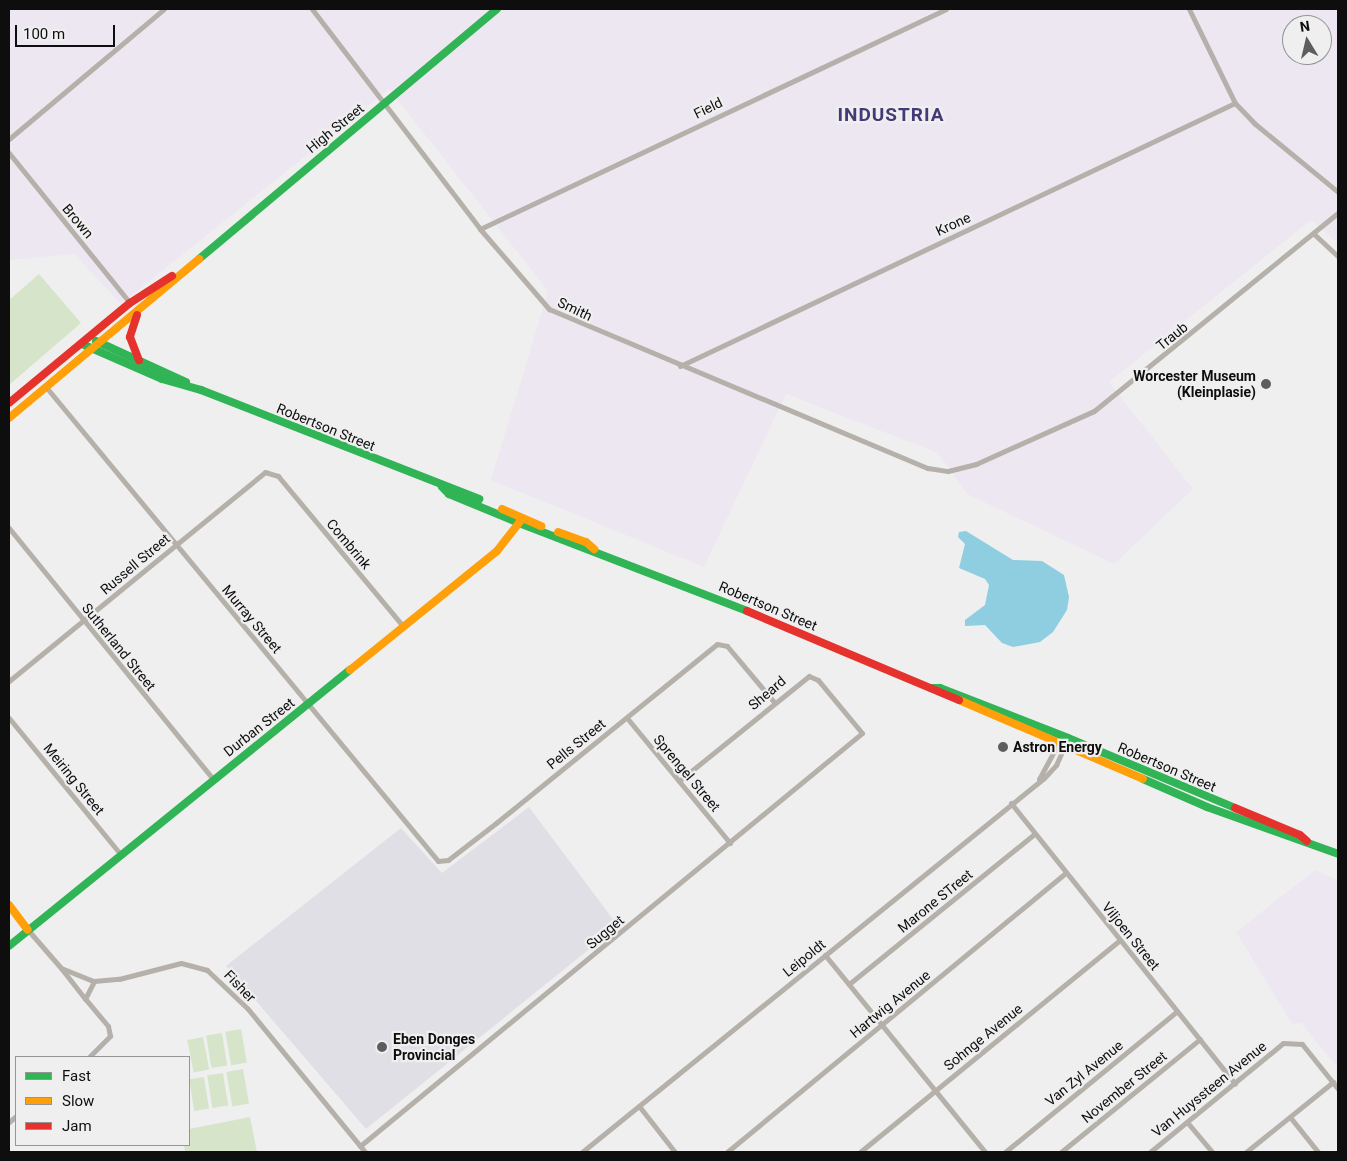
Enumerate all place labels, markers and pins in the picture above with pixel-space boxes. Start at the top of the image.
place label: Worcester Museum (Kleinplasie) [1133,368,1256,401]
marker: Worcester Museum (Kleinplasie) [1260,378,1272,390]
place label: Astron Energy [1013,739,1102,755]
marker: Astron Energy [997,741,1009,753]
place label: Eben Donges Provincial [393,1031,475,1064]
marker: Eben Donges Provincial [375,1040,389,1054]

